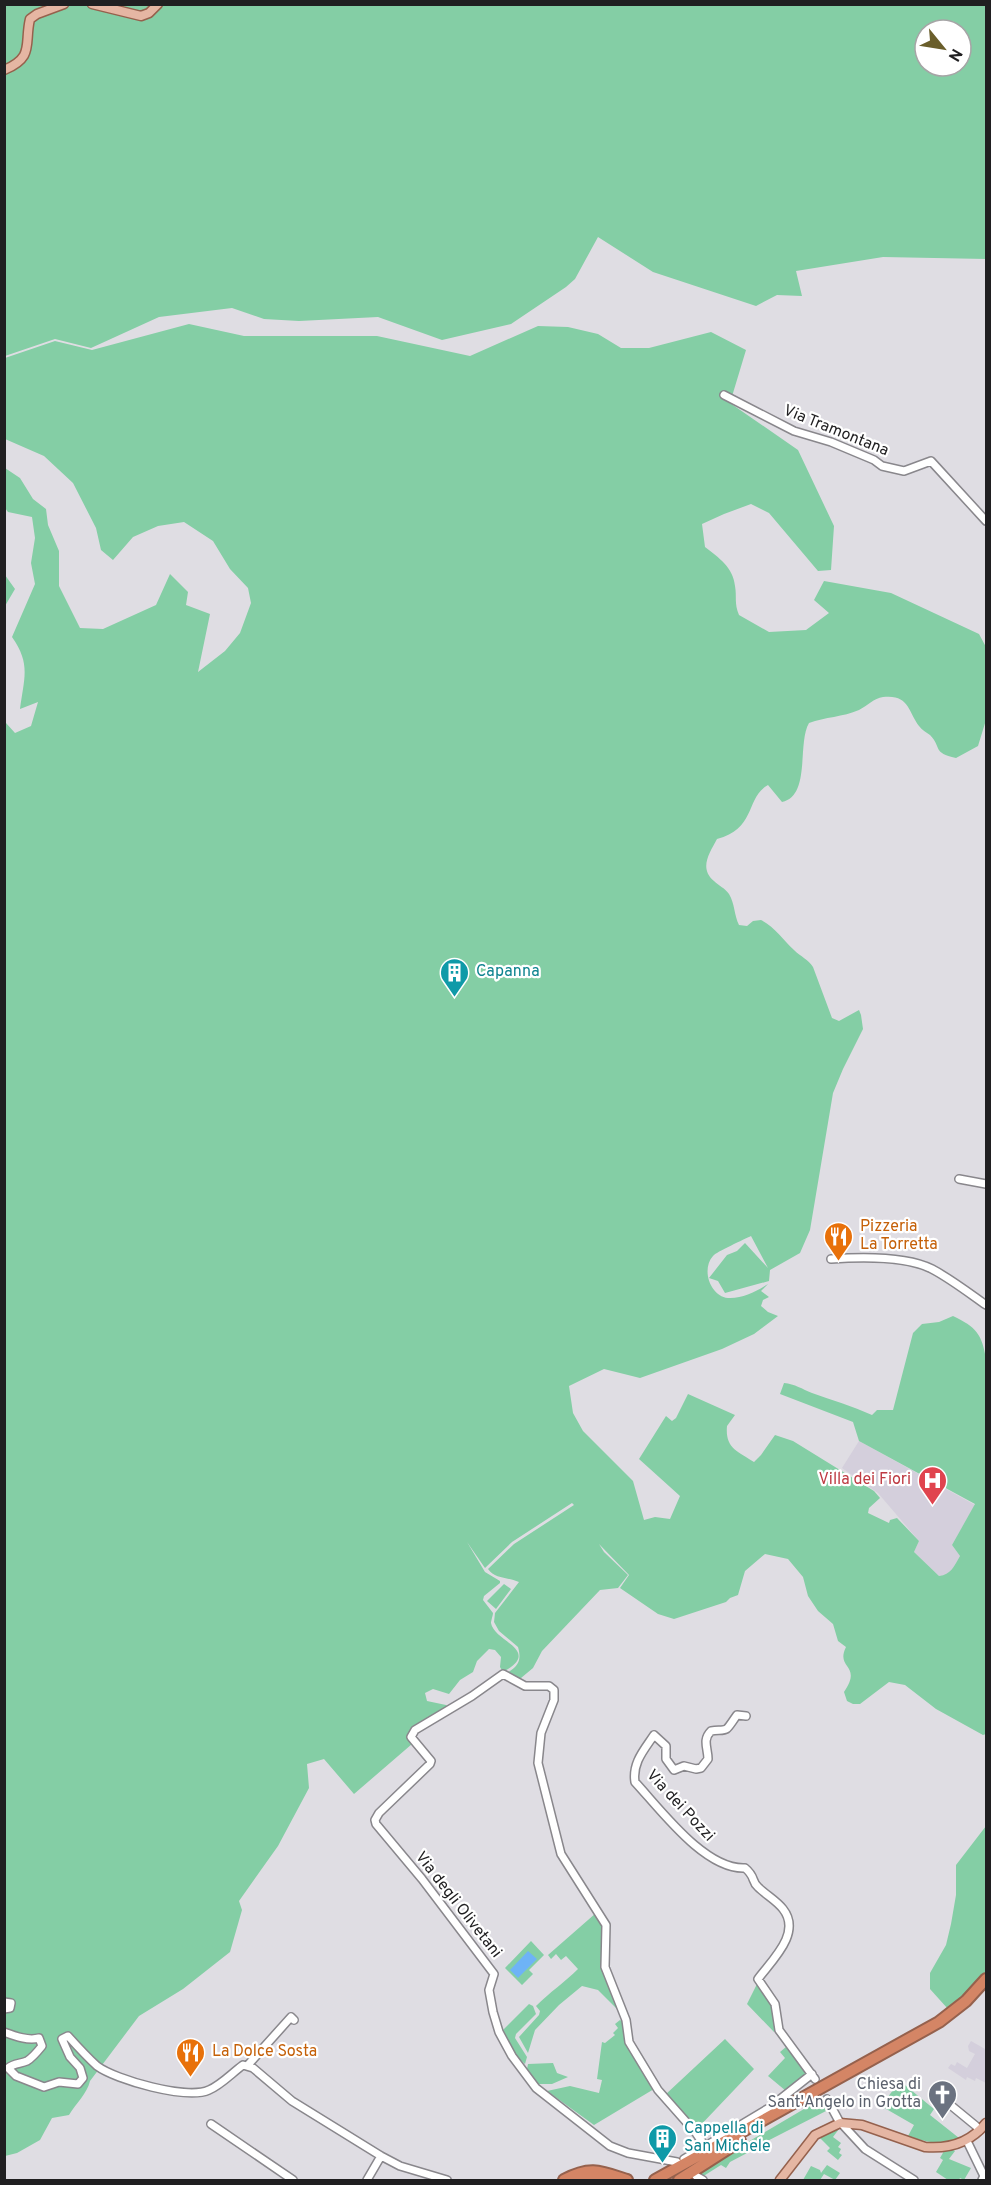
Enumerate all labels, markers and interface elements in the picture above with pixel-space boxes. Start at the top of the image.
north arrow [913,18,973,78]
text: N [943,45,966,64]
street label: Via Tramontana [780,401,892,461]
building icon: Capanna [439,956,471,998]
place label: Capanna [476,962,540,982]
place label: Pizzeria La Torretta [860,1217,938,1255]
restaurant icon: Pizzeria La Torretta [823,1220,855,1262]
hospital icon: Villa dei Fiori [916,1464,948,1506]
place label: Villa dei Fiori [818,1470,911,1490]
street label: Via dei Pozzi [642,1766,718,1846]
street label: Via degli Olivetani [410,1848,506,1962]
restaurant icon: La Dolce Sosta [175,2036,207,2078]
place label: La Dolce Sosta [212,2042,317,2062]
place label: Chiesa di Sant'Angelo in Grotta [767,2075,921,2113]
church icon: Chiesa di Sant'Angelo in Grotta [926,2078,958,2120]
place label: Cappella di San Michele [684,2119,771,2157]
building icon: Cappella di San Michele [647,2122,679,2164]

